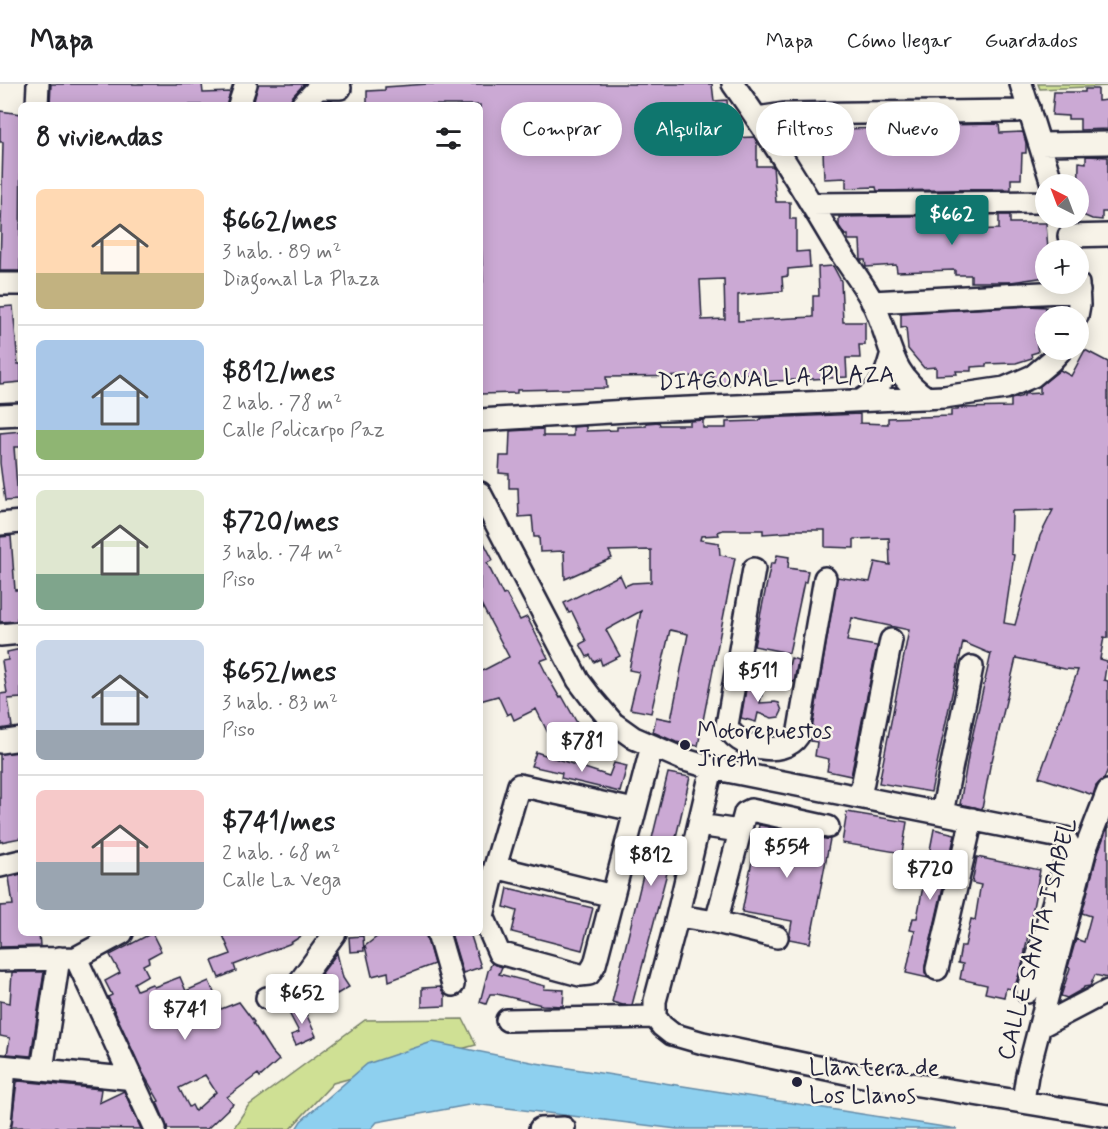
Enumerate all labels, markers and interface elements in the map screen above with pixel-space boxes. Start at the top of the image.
text: Mapa [30,23,94,60]
text: Mapa [766,27,814,55]
text: Cómo llegar [847,27,952,55]
text: Guardados [985,27,1078,55]
chip: Comprar [501,102,622,156]
chip: Alquilar [634,102,744,156]
chip: Filtros [756,102,854,156]
chip: Nuevo [866,102,960,156]
text: 8 viviendas [36,121,163,155]
icon: filters [432,122,465,155]
north arrow [1035,174,1089,228]
map controls [1035,174,1089,360]
pin: $662 [916,195,988,246]
text: $662 [930,201,975,228]
text: $662/mes [222,205,337,239]
icon: home [84,213,156,285]
text: 3 hab. · 89 m² [222,239,341,266]
button: + [1035,240,1089,294]
text: Diagonal La Plaza [222,266,380,293]
button: − [1035,306,1089,360]
text: $812/mes [222,356,335,390]
street label: DIAGONAL LA PLAZA [657,359,895,399]
icon: home [84,364,156,436]
text: 2 hab. · 78 m² [222,390,342,417]
text: Calle Policarpo Paz [222,417,385,444]
text: $720/mes [222,506,339,540]
icon: home [84,514,156,586]
text: 3 hab. · 74 m² [222,540,342,567]
text: Piso [222,567,255,594]
pin: $511 [722,652,794,703]
text: $652/mes [222,656,336,690]
text: $511 [738,658,778,685]
icon: home [84,664,156,736]
text: 3 hab. · 83 m² [222,690,338,717]
place label: Motorepuestos Jireth [697,716,833,775]
text: Piso [222,717,255,744]
pin: $781 [546,722,618,773]
text: $781 [561,728,603,755]
marker: Motorepuestos Jireth [678,738,692,752]
text: $741/mes [222,806,335,840]
icon: home [84,814,156,886]
street label: CALLE SANTA ISABEL [991,814,1085,1064]
pin: $554 [751,828,823,879]
text: $554 [764,834,810,861]
pin: $812 [615,836,687,887]
text: 2 hab. · 68 m² [222,840,340,867]
text: $812 [629,842,673,869]
pin: $720 [894,850,966,901]
text: $720 [907,856,953,883]
text: Calle La Vega [222,867,342,894]
pin: $652 [266,974,338,1025]
text: $652 [280,980,324,1007]
pin: $741 [149,990,221,1041]
text: $741 [163,996,207,1023]
place label: Llantera de Los Llanos [809,1053,940,1112]
marker: Llantera de Los Llanos [790,1075,804,1089]

